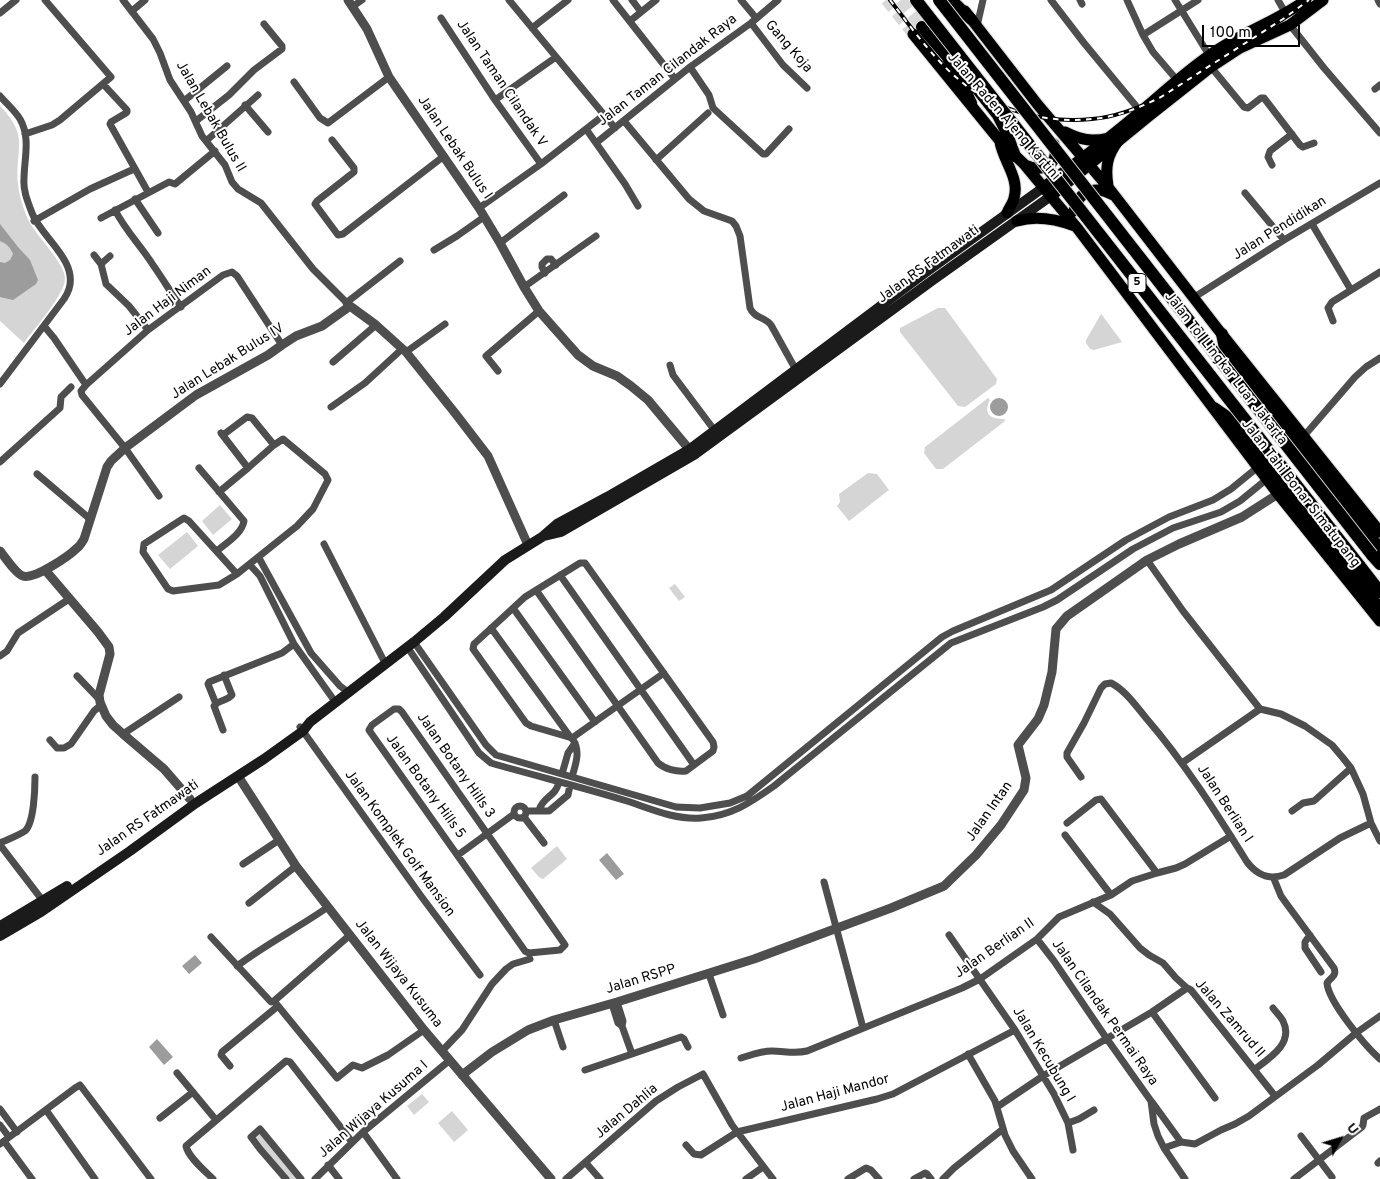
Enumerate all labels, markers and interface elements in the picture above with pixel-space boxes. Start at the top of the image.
street label: Jalan Taman Cilandak Raya [595,12,741,130]
scale bar [1205,15,1302,47]
street label: Jalan Taman Cilandak V [452,17,550,151]
street label: Gang Koja [761,17,815,77]
text: 100 m [1210,24,1251,43]
street label: Jalan Raden Ajeng Kartini [943,50,1063,184]
street label: Jalan Lebak Bulus II [171,59,249,175]
street label: Jalan Lebak Bulus I [413,93,495,203]
street label: Jalan Pendidikan [1230,193,1330,265]
street label: Jalan RS Fatmawati [875,222,983,308]
street label: Jalan Haji Niman [121,263,215,341]
road number: 5 [1128,274,1146,292]
street label: Jalan Tol Lingkar Luar Jakarta [1160,289,1290,449]
street label: Jalan Lebak Bulus IV [168,320,288,404]
street label: Jalan Tahi Bonar Simatupang [1237,416,1363,572]
street label: Jalan Botany Hills 3 [412,710,498,822]
street label: Jalan Botany Hills 5 [382,732,468,842]
street label: Jalan Berlian I [1193,762,1255,846]
street label: Jalan Komplek Golf Mansion [340,767,458,921]
street label: Jalan RS Fatmawati [93,777,203,861]
street label: Jalan Intan [963,779,1017,845]
street label: Jalan Berlian II [952,915,1038,983]
street label: Jalan Wijaya Kusuma [351,917,445,1031]
street label: Jalan Cilandak Permai Raya [1047,937,1161,1089]
street label: Jalan RSPP [604,961,678,999]
street label: Jalan Zamrud II [1190,976,1268,1062]
street label: Jalan Kecubung I [1008,1004,1078,1106]
street label: Jalan Wijaya Kusuma I [316,1058,432,1162]
street label: Jalan Haji Mandor [778,1071,892,1117]
street label: Jalan Dahlia [592,1081,662,1143]
north arrow [1315,1114,1365,1164]
text: U [1342,1120,1362,1138]

